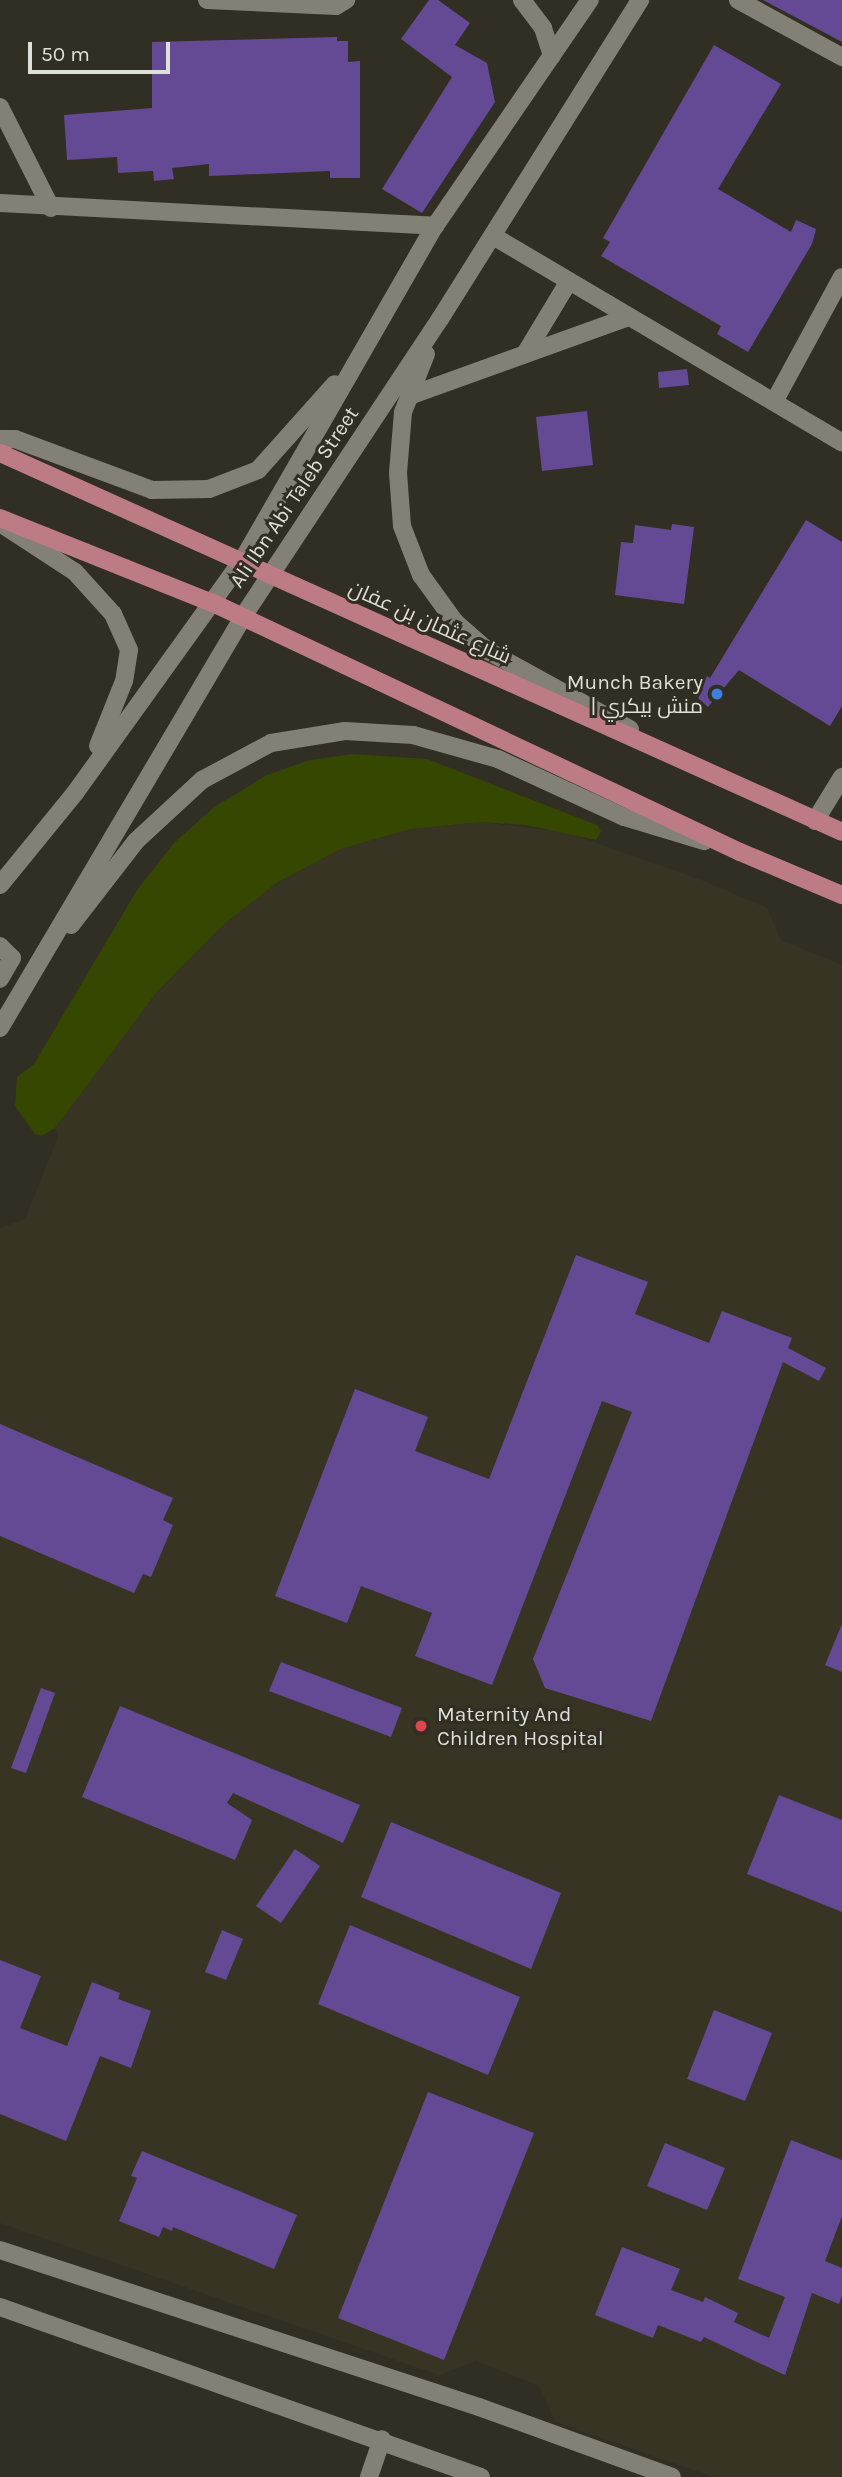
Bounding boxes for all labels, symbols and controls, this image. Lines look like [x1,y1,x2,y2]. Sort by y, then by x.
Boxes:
scale bar [32,28,173,72]
text: 50 m [41,42,90,66]
street label: Ali Ibn Abi Taleb Street [224,402,364,592]
street label: شارع عثمان بن عفان [345,575,515,669]
place label: Munch Bakery | منش بيكري [567,669,703,719]
marker: Munch Bakery | منش بيكري [709,686,725,702]
place label: Maternity And Children Hospital [437,1701,604,1751]
marker: Maternity And Children Hospital [411,1716,431,1736]

